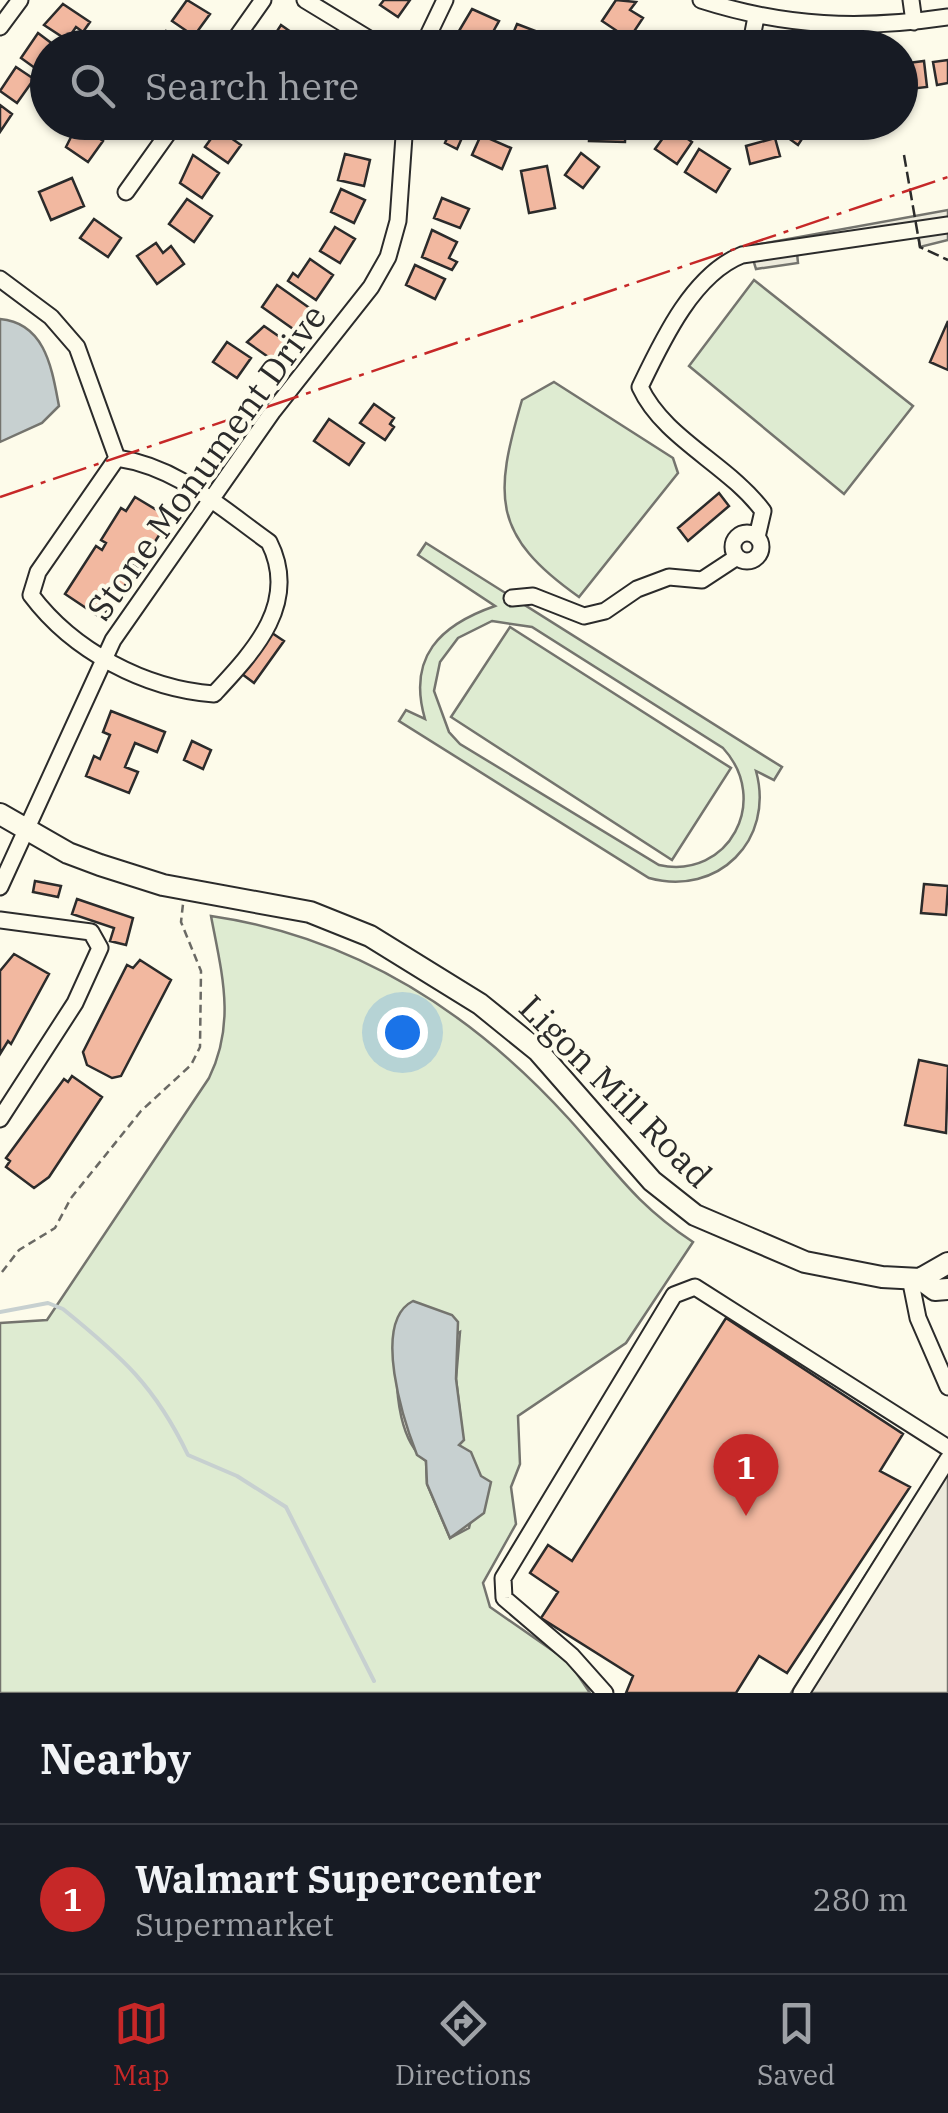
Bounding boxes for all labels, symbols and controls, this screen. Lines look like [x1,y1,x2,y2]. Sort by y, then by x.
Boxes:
search box [30,30,918,140]
icon: search [65,58,120,113]
text: Search here [145,61,359,110]
street label: Stone Monument Drive [76,295,336,629]
street label: Ligon Mill Road [510,985,722,1197]
your location [377,1007,428,1058]
pin: 1 [714,1434,778,1516]
text: Nearby [40,1731,191,1786]
text: Walmart Supercenter [135,1854,542,1903]
text: 1 [63,1878,82,1920]
text: 280 m [812,1878,908,1920]
text: Supermarket [135,1903,334,1945]
tab: Map [113,1996,170,2093]
tab: Directions [395,1996,532,2093]
tab: Saved [757,1996,835,2093]

